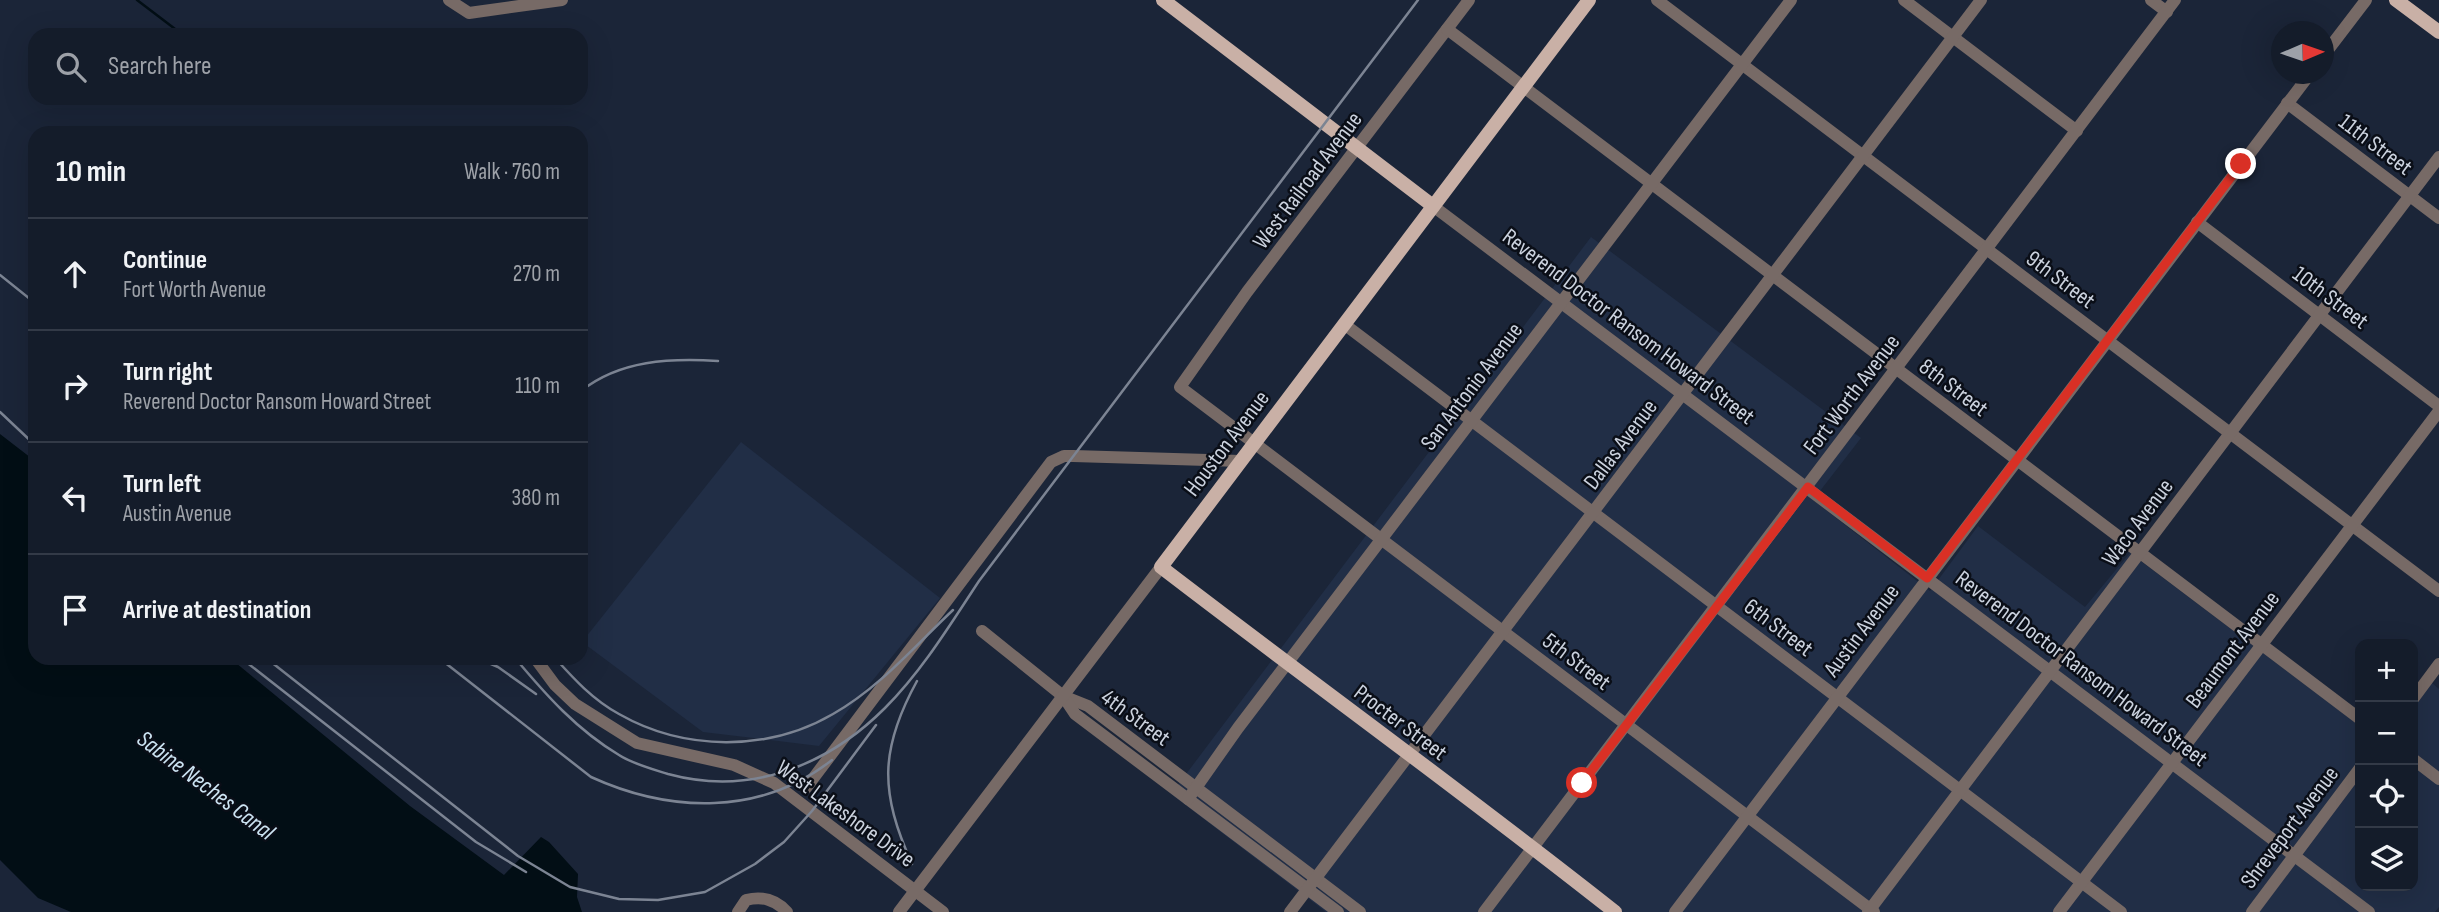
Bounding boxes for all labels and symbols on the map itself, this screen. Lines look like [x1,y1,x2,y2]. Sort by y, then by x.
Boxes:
north arrow [2271,21,2334,84]
street label: West Railroad Avenue [1247,106,1369,255]
street label: 11th Street [2333,108,2418,182]
route end [2225,148,2256,179]
street label: Reverend Doctor Ransom Howard Street [1497,223,1760,431]
street label: 9th Street [2020,245,2101,315]
street label: 10th Street [2287,260,2374,335]
street label: San Antonio Avenue [1415,317,1529,456]
street label: Fort Worth Avenue [1798,329,1906,460]
street label: 8th Street [1913,353,1993,423]
street label: Houston Avenue [1178,385,1276,502]
street label: Dallas Avenue [1578,394,1664,495]
street label: Waco Avenue [2096,474,2180,572]
street label: Reverend Doctor Ransom Howard Street [1950,565,2213,773]
street label: Austin Avenue [1817,579,1906,683]
street label: Beaumont Avenue [2180,586,2286,714]
street label: 6th Street [1738,593,1818,663]
street label: 5th Street [1537,627,1616,697]
street label: Procter Street [1348,679,1453,767]
street label: 4th Street [1095,683,1175,752]
water label: Sabine Neches Canal [131,724,281,847]
street label: West Lakeshore Drive [771,754,920,874]
street label: Shreveport Avenue [2235,761,2345,894]
route start [1566,767,1597,798]

